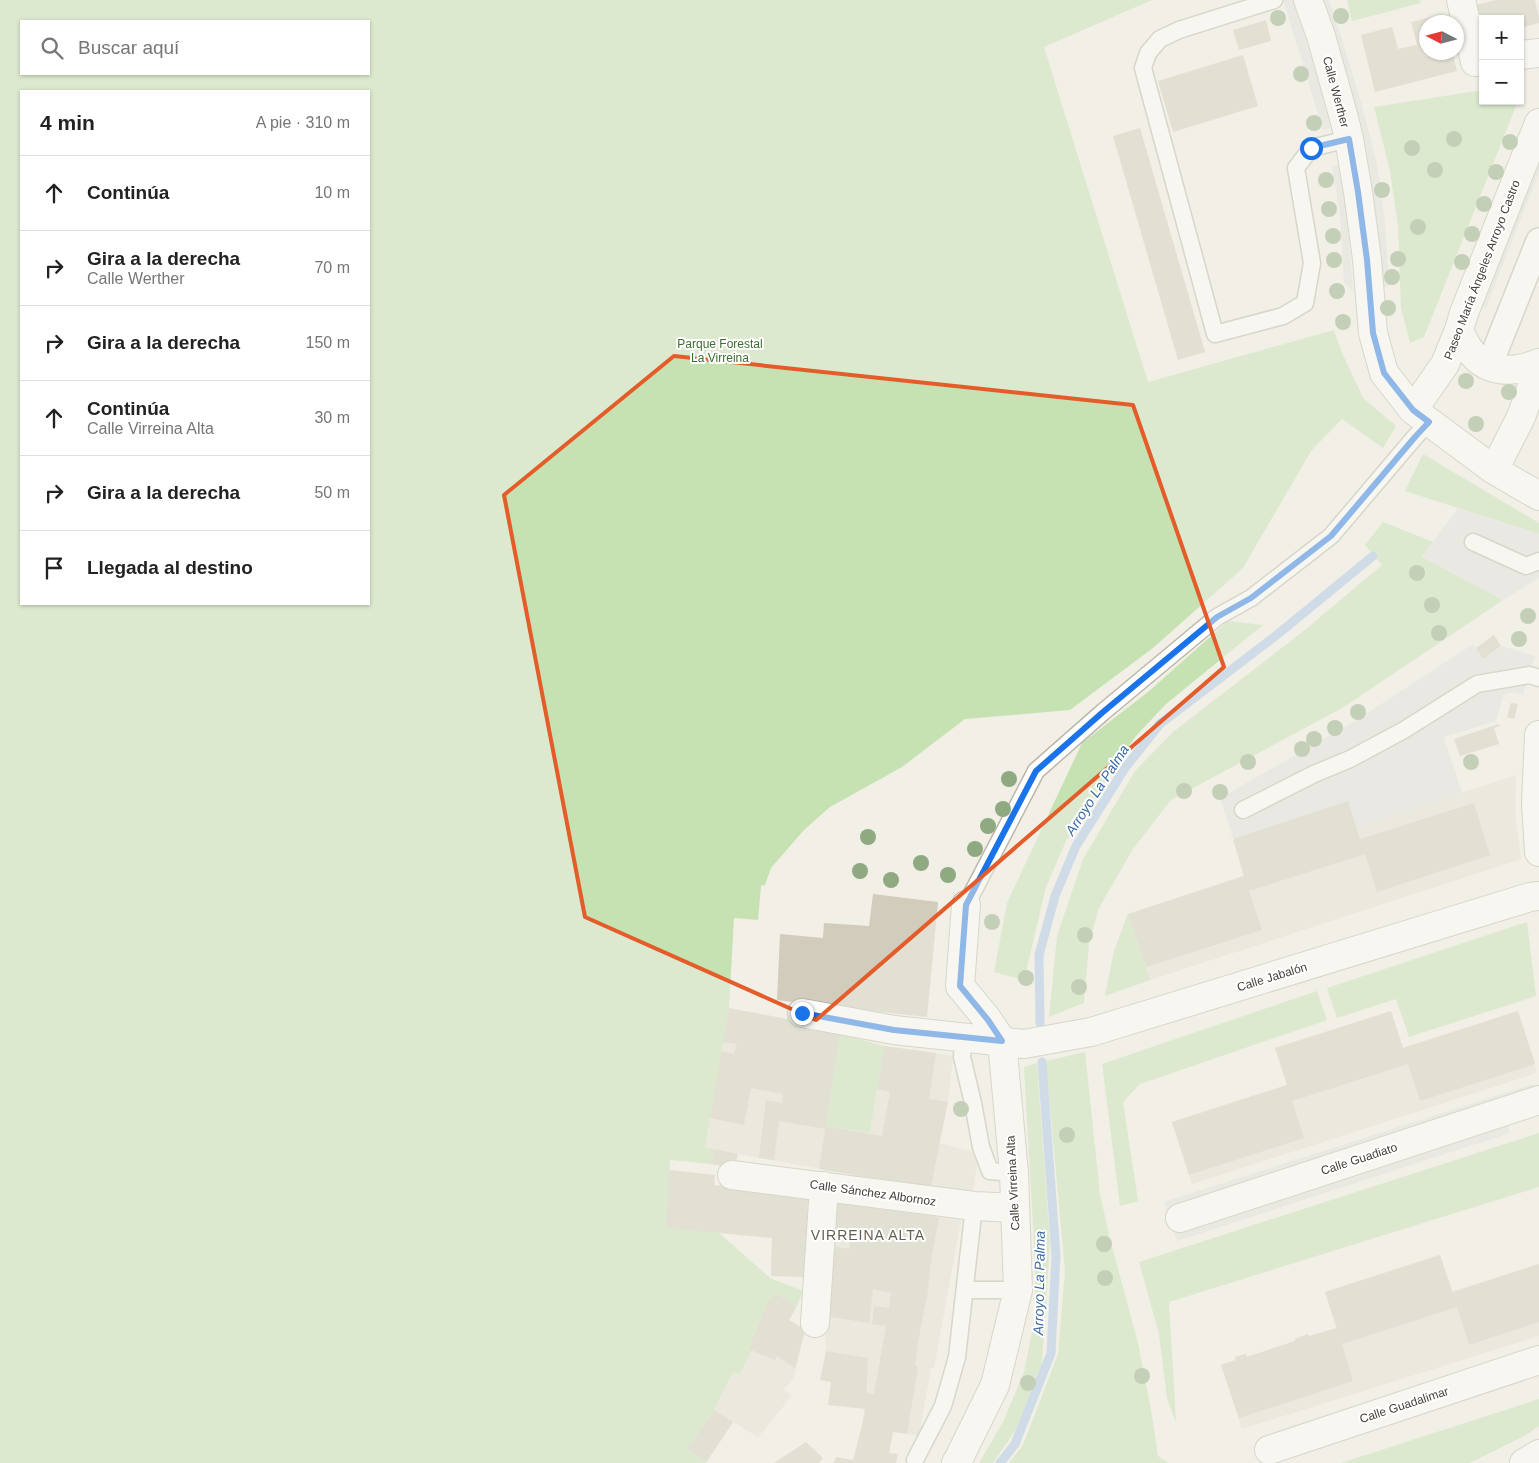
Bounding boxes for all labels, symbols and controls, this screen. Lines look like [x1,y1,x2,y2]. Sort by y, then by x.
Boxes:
north arrow [1419,15,1464,60]
map controls [1479,15,1524,105]
button: + [1479,15,1524,60]
search box [20,20,370,75]
icon: search [38,34,66,62]
text: Buscar aquí [78,37,179,58]
street label: Calle Werther [1320,55,1352,129]
button: − [1479,60,1524,105]
text: 4 min [40,111,95,134]
text: A pie · 310 m [256,114,350,131]
route start [1300,137,1323,160]
street label: Paseo María Ángeles Arroyo Castro [1440,177,1523,362]
icon: ahead [40,179,68,207]
text: Continúa [87,182,169,203]
text: 10 m [314,184,350,201]
text: Gira a la derecha [87,248,240,269]
icon: right [40,254,68,282]
text: 70 m [314,259,350,276]
text: Calle Werther [87,270,185,287]
icon: right [40,329,68,357]
text: Gira a la derecha [87,332,240,353]
text: 150 m [306,334,350,351]
park label: Parque Forestal La Virreina [677,337,763,365]
text: Continúa [87,398,169,419]
icon: ahead [40,404,68,432]
text: 30 m [314,409,350,426]
text: Calle Virreina Alta [87,420,214,437]
icon: right [40,479,68,507]
text: Gira a la derecha [87,482,240,503]
text: 50 m [314,484,350,501]
icon: arrive [40,554,68,582]
text: Llegada al destino [87,557,253,578]
water label: Arroyo La Palma [1061,742,1132,839]
street label: Calle Jabalón [1235,960,1309,994]
route end [791,1002,814,1025]
street label: Calle Virreina Alta [1004,1135,1022,1231]
street label: Calle Guadiato [1319,1140,1399,1178]
street label: Calle Sánchez Albornoz [809,1177,937,1209]
district label: VIRREINA ALTA [811,1227,925,1243]
water label: Arroyo La Palma [1030,1231,1048,1336]
street label: Calle Guadalimar [1358,1384,1450,1426]

